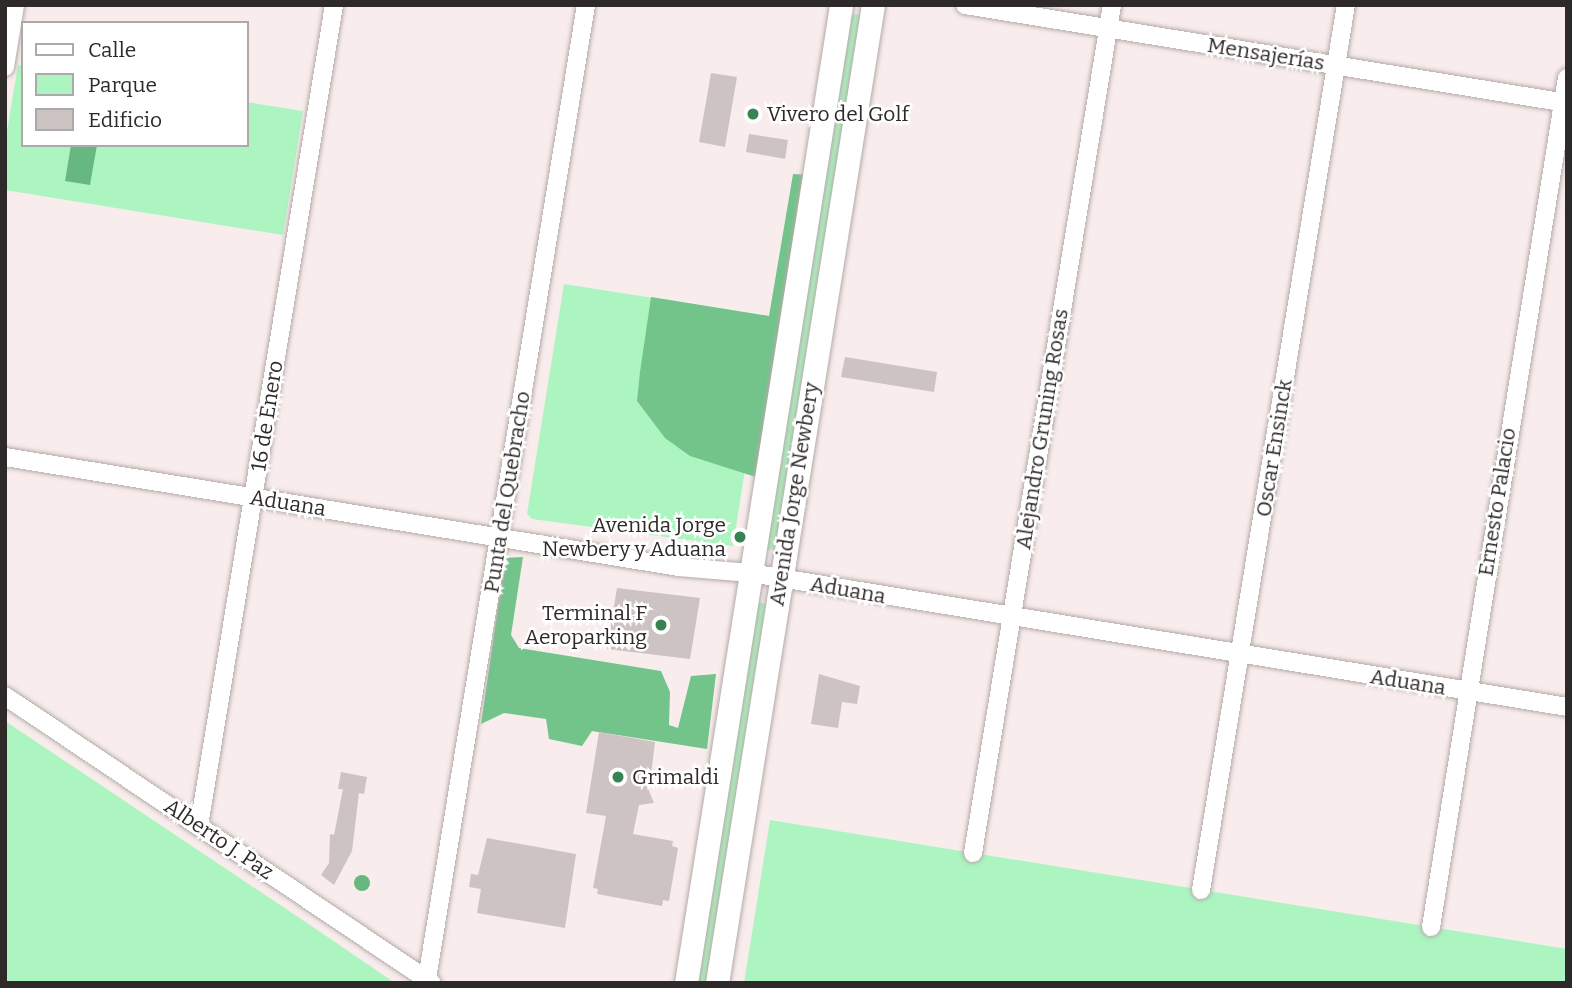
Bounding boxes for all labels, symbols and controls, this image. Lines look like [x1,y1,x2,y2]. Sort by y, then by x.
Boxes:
legend [21,21,248,147]
street label: Mensajerías [1206,32,1326,76]
text: Calle [88,37,136,63]
text: Parque [88,72,157,98]
place label: Vivero del Golf [767,101,909,127]
marker: Vivero del Golf [745,106,761,122]
text: Edificio [88,107,162,133]
street label: Alejandro Gruning Rosas [1011,307,1073,551]
street label: 16 de Enero [246,359,288,473]
street label: Oscar Ensinck [1251,377,1297,519]
street label: Avenida Jorge Newbery [764,380,824,608]
street label: Punta del Quebracho [479,389,535,595]
street label: Ernesto Palacio [1473,426,1521,578]
street label: Aduana [248,485,328,521]
place label: Avenida Jorge Newbery y Aduana [542,512,726,562]
marker: Avenida Jorge Newbery y Aduana [732,529,748,545]
street label: Aduana [808,571,888,609]
place label: Terminal F Aeroparking [524,600,647,650]
marker: Terminal F Aeroparking [653,617,669,633]
street label: Aduana [1368,664,1448,700]
place label: Grimaldi [632,764,719,790]
marker: Grimaldi [610,769,626,785]
street label: Alberto J. Paz [160,793,278,885]

